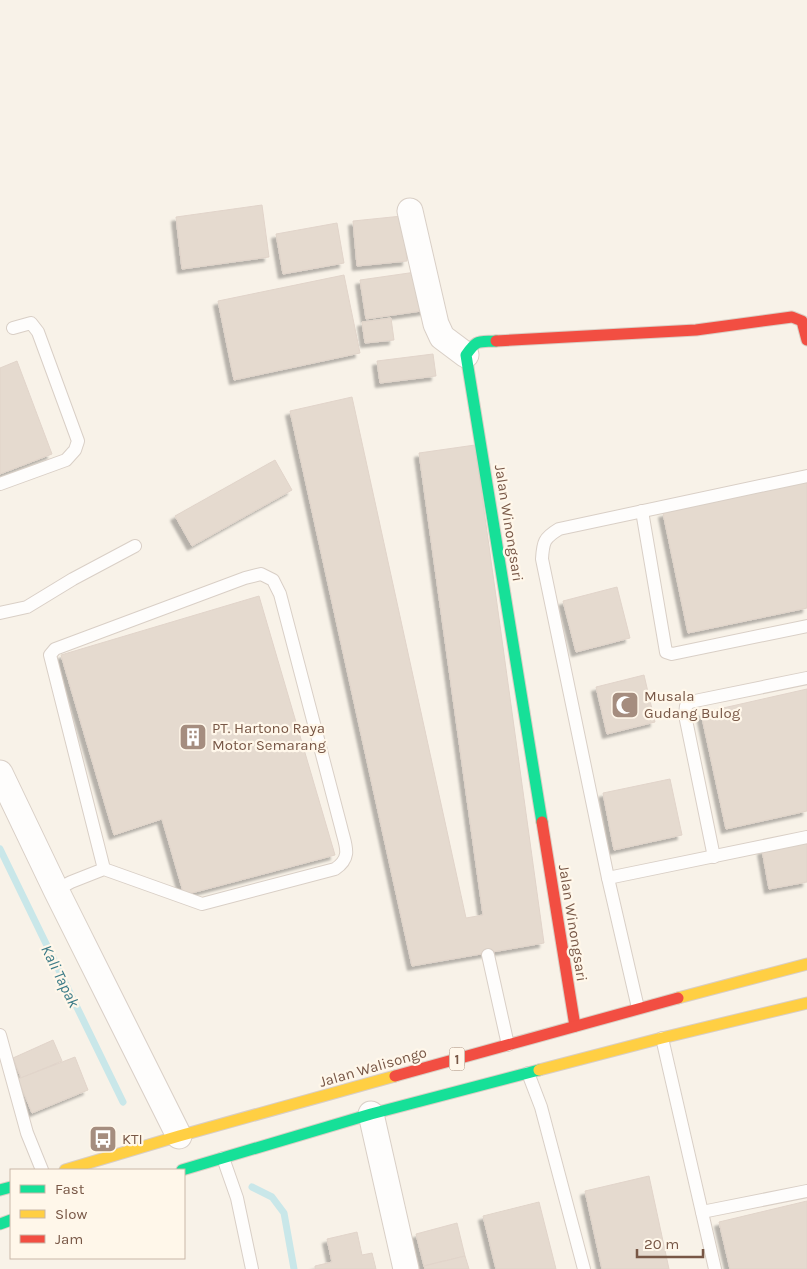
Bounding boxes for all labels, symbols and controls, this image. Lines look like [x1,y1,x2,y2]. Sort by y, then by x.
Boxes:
street label: Jalan Winongsari [491,463,527,583]
place label: Musala Gudang Bulog [644,687,741,722]
mosque icon: Musala Gudang Bulog [610,690,640,720]
place label: PT. Hartono Raya Motor Semarang [212,719,327,754]
building icon: PT. Hartono Raya Motor Semarang [178,722,208,752]
street label: Jalan Winongsari [555,863,591,983]
water label: Kali Tapak [37,942,84,1011]
street label: Jalan Walisongo [317,1043,429,1091]
road number: 1 [450,1048,464,1070]
bus stop icon: KTI [88,1124,118,1154]
place label: KTI [122,1130,143,1148]
legend [10,1169,185,1259]
text: Fast [55,1180,85,1198]
text: Slow [55,1205,87,1223]
scale bar [637,1226,703,1258]
text: Jam [55,1230,83,1248]
text: 20 m [644,1235,679,1253]

